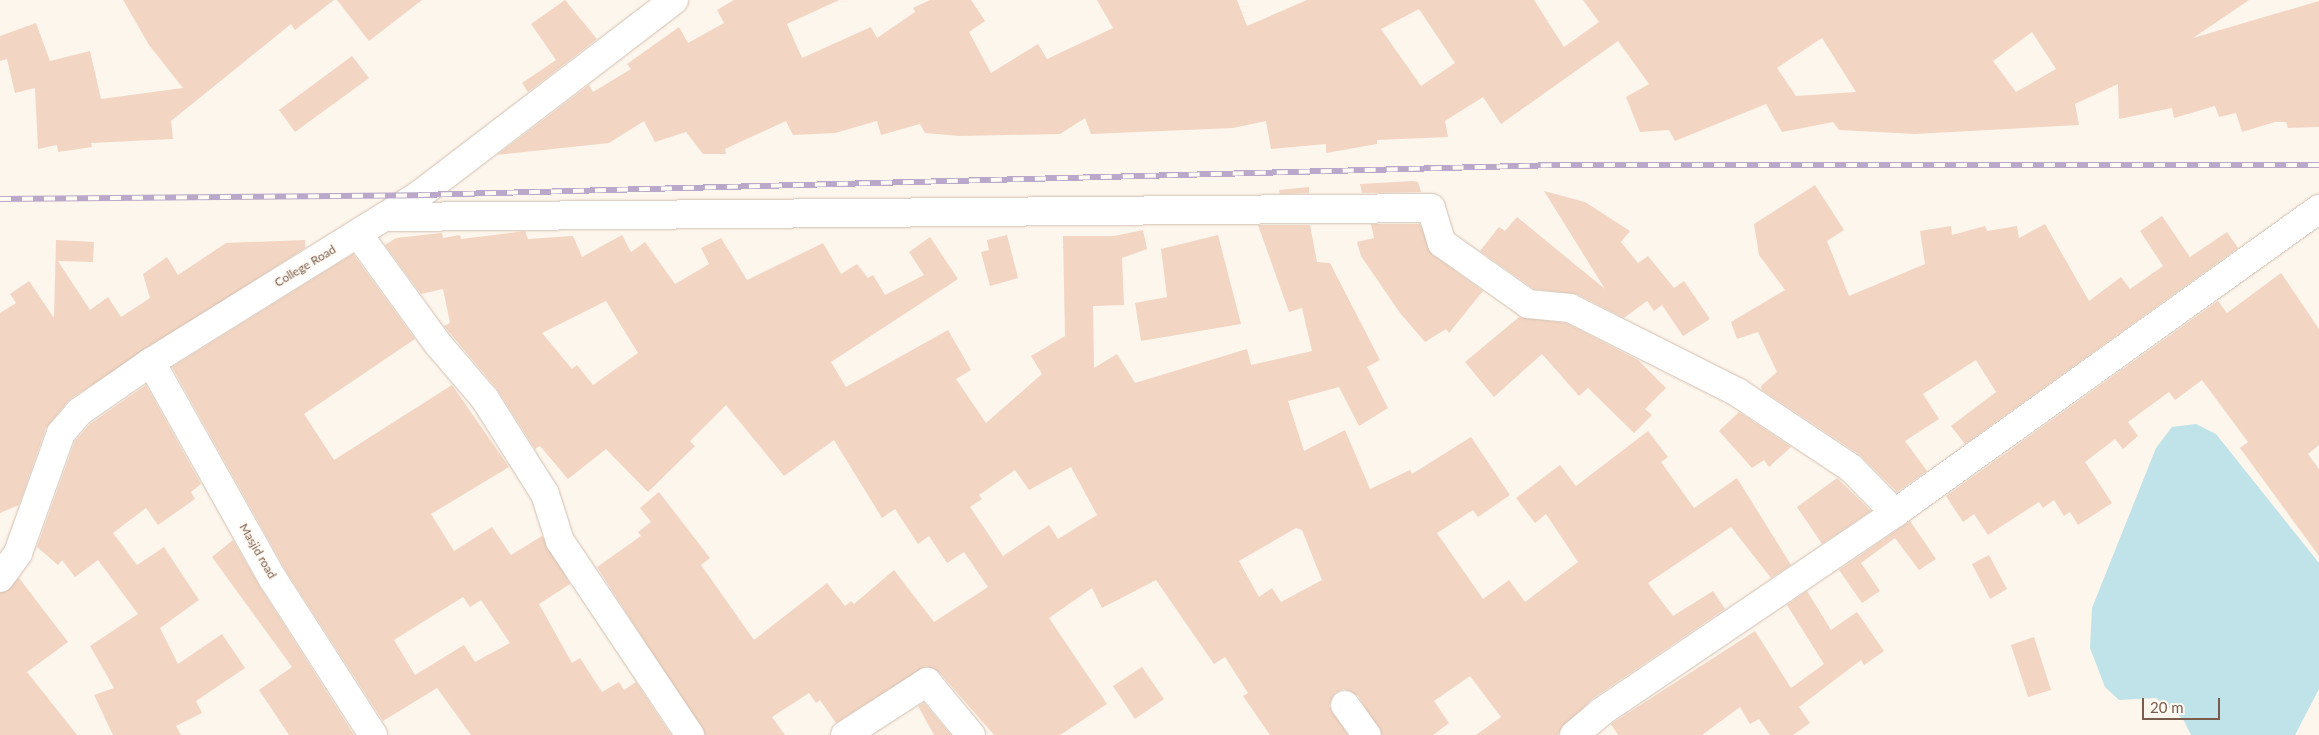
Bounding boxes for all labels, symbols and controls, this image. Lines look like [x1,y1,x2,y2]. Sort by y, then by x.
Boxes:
street label: College Road [272,242,338,290]
street label: Masjid road [236,521,280,581]
scale bar [2144,688,2222,720]
text: 20 m [2150,698,2184,716]

